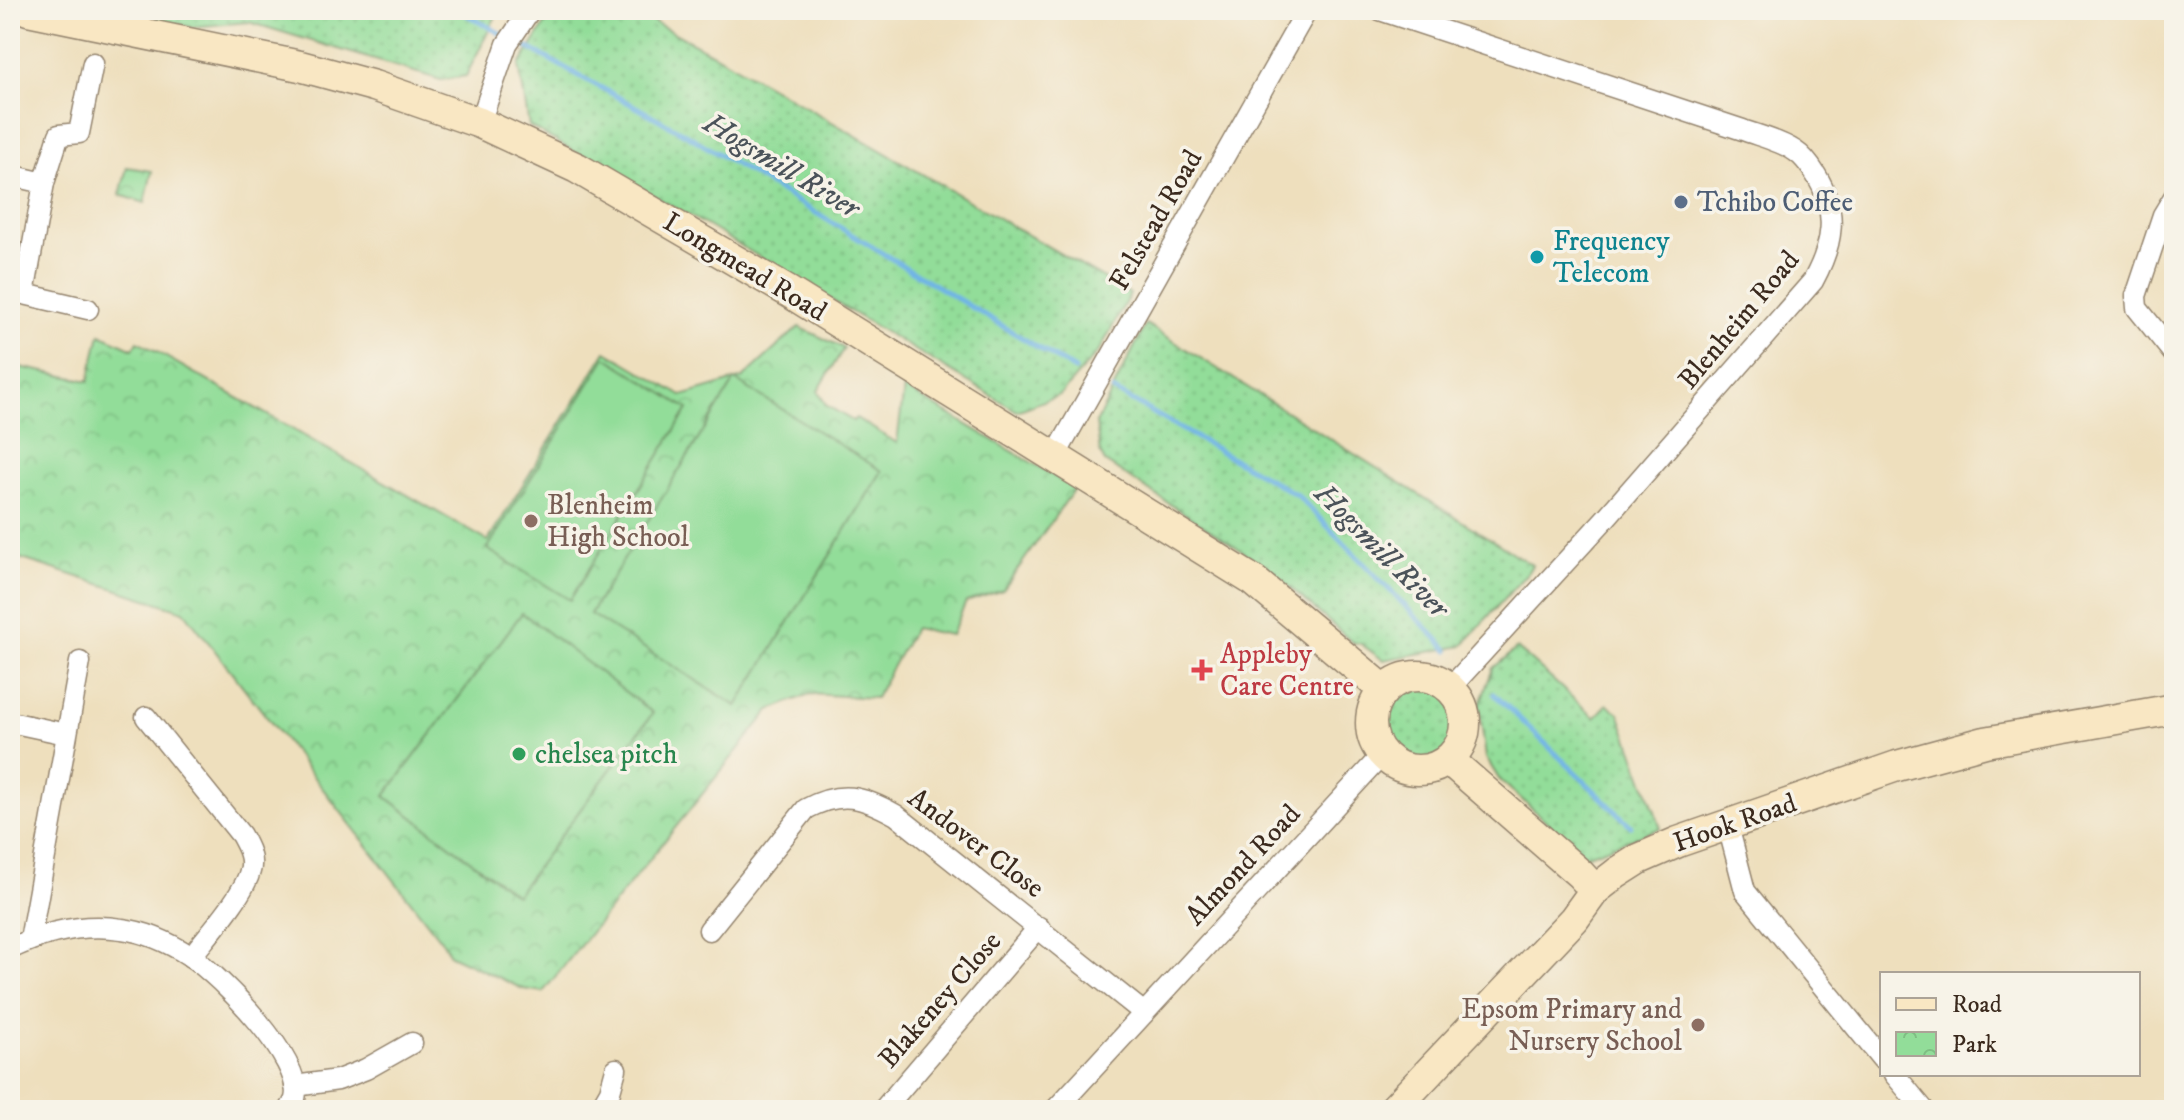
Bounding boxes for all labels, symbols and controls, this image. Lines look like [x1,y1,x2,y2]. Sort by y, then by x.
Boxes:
water label: Hogsmill River [695,104,868,228]
street label: Felstead Road [1102,144,1210,296]
place label: Tchibo Coffee [1697,185,1853,220]
marker: Tchibo Coffee [1672,193,1690,211]
street label: Longmead Road [657,204,833,330]
place label: Frequency Telecom [1553,224,1670,291]
street label: Blenheim Road [1671,243,1807,397]
marker: Frequency Telecom [1528,248,1546,266]
water label: Hogsmill River [1305,475,1458,628]
place label: Blenheim High School [547,488,690,555]
marker: Blenheim High School [522,512,540,530]
place label: Appleby Care Centre [1220,637,1354,704]
marker: Appleby Care Centre [1191,659,1213,681]
place label: chelsea pitch [535,737,678,772]
marker: chelsea pitch [510,745,528,763]
street label: Andover Close [901,780,1051,906]
street label: Hook Road [1669,786,1801,860]
street label: Almond Road [1178,797,1308,933]
street label: Blakeney Close [871,924,1009,1076]
legend [1880,972,2140,1076]
text: Road [1952,990,2002,1020]
place label: Epsom Primary and Nursery School [1461,992,1683,1059]
marker: Epsom Primary and Nursery School [1689,1016,1707,1034]
text: Park [1952,1030,1997,1060]

